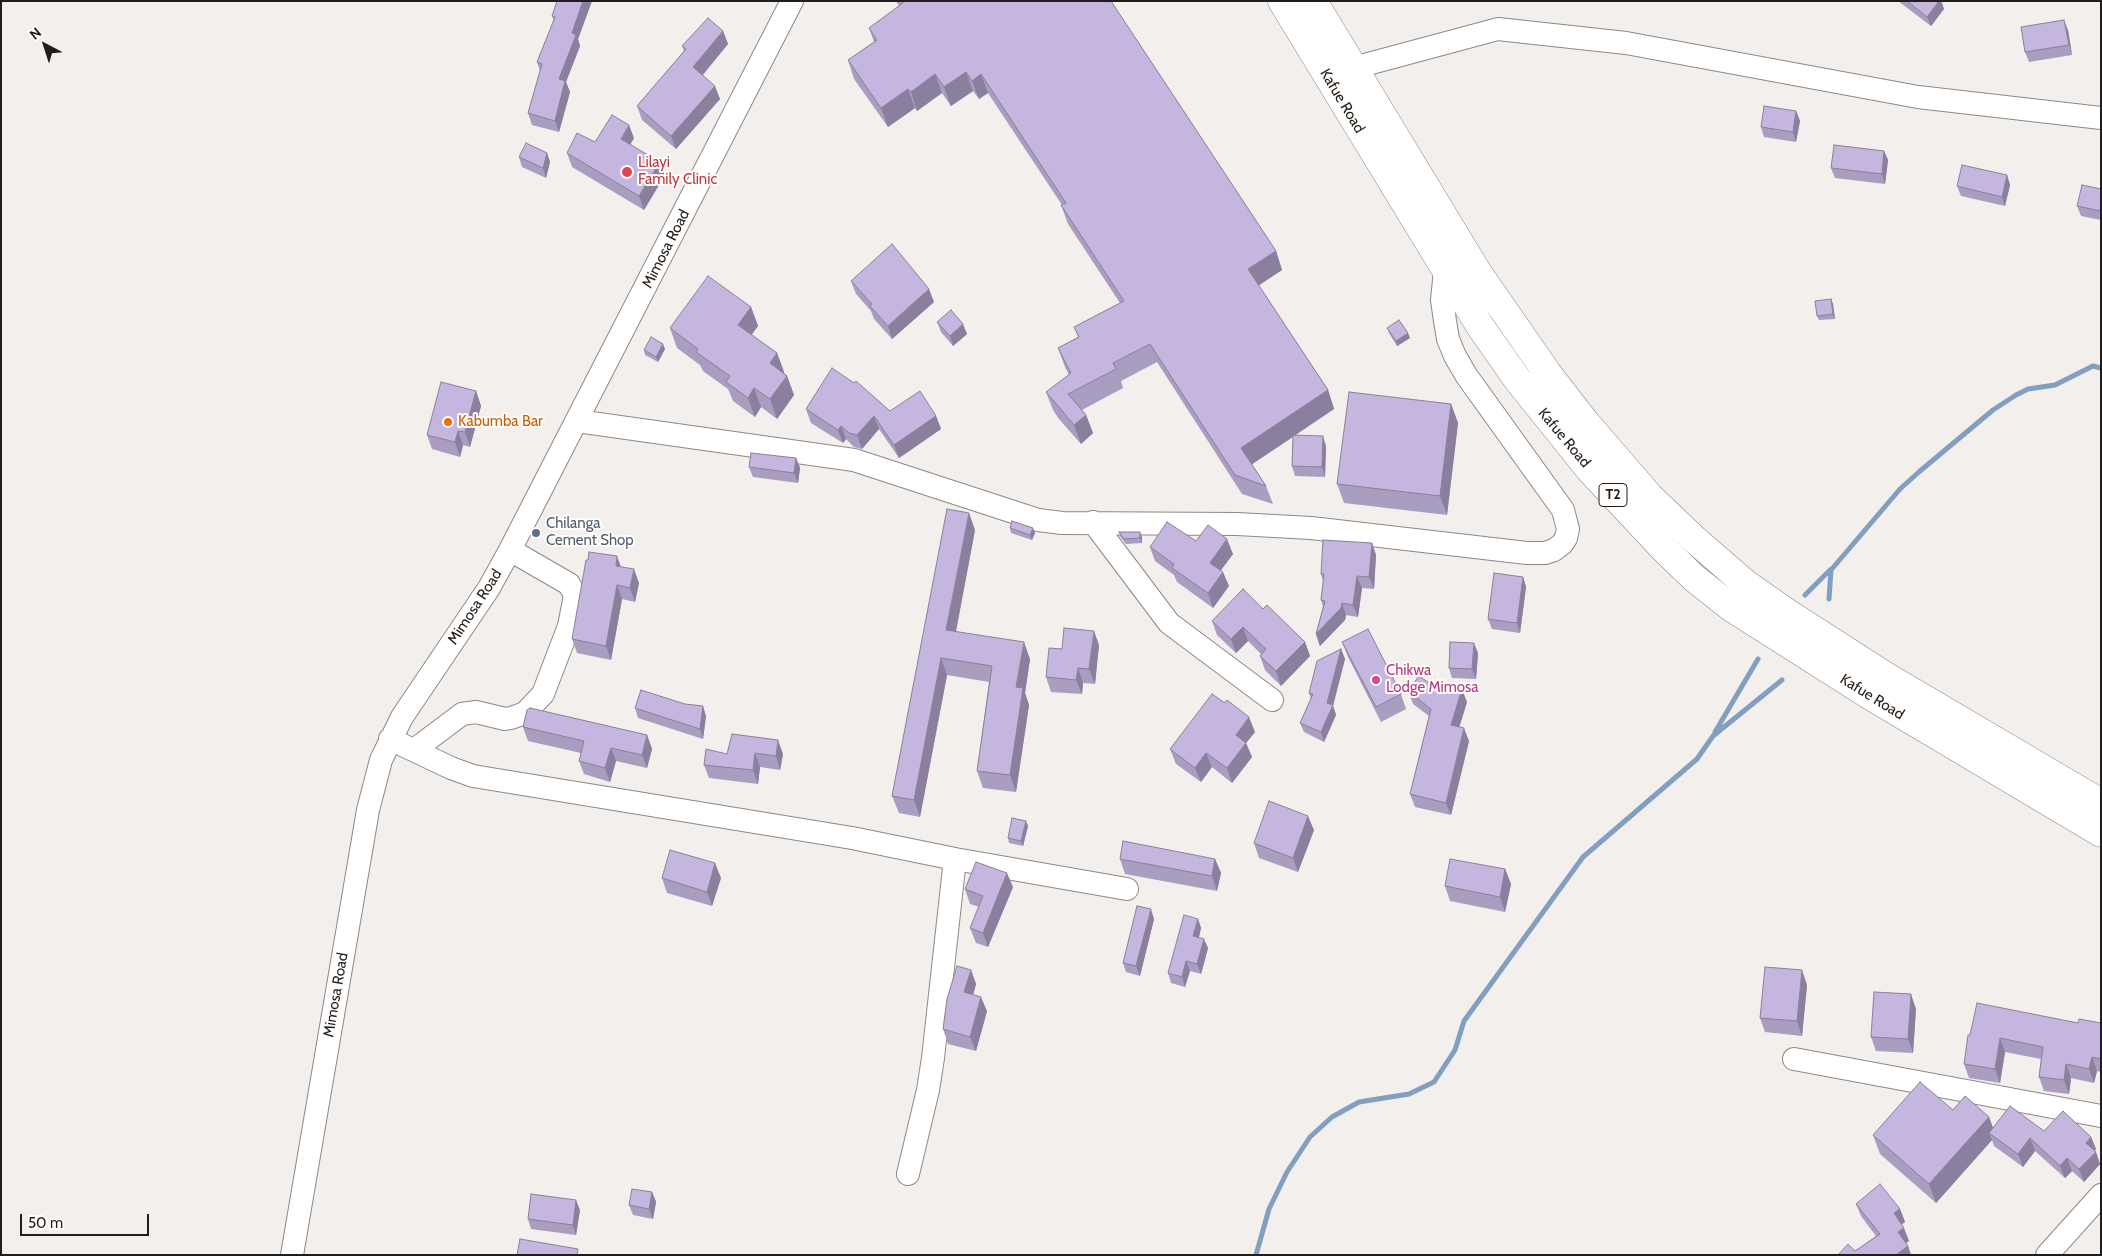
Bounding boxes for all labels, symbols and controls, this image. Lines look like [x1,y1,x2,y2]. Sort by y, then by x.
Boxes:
north arrow [20,20,70,70]
text: N [26,23,45,44]
street label: Kafue Road [1316,65,1368,137]
place label: Lilayi Family Clinic [638,154,717,189]
marker: Lilayi Family Clinic [620,165,634,179]
street label: Mimosa Road [638,207,694,291]
street label: Kafue Road [1534,405,1594,471]
place label: Kabumba Bar [458,413,543,431]
marker: Kabumba Bar [442,416,454,428]
road number: T2 [1599,484,1627,506]
place label: Chilanga Cement Shop [546,515,634,550]
marker: Chilanga Cement Shop [530,527,542,539]
street label: Mimosa Road [444,566,506,648]
place label: Chikwa Lodge Mimosa [1386,662,1478,697]
street label: Kafue Road [1837,670,1907,724]
marker: Chikwa Lodge Mimosa [1370,674,1382,686]
street label: Mimosa Road [320,951,352,1039]
scale bar [22,1204,151,1236]
text: 50 m [28,1214,63,1232]

